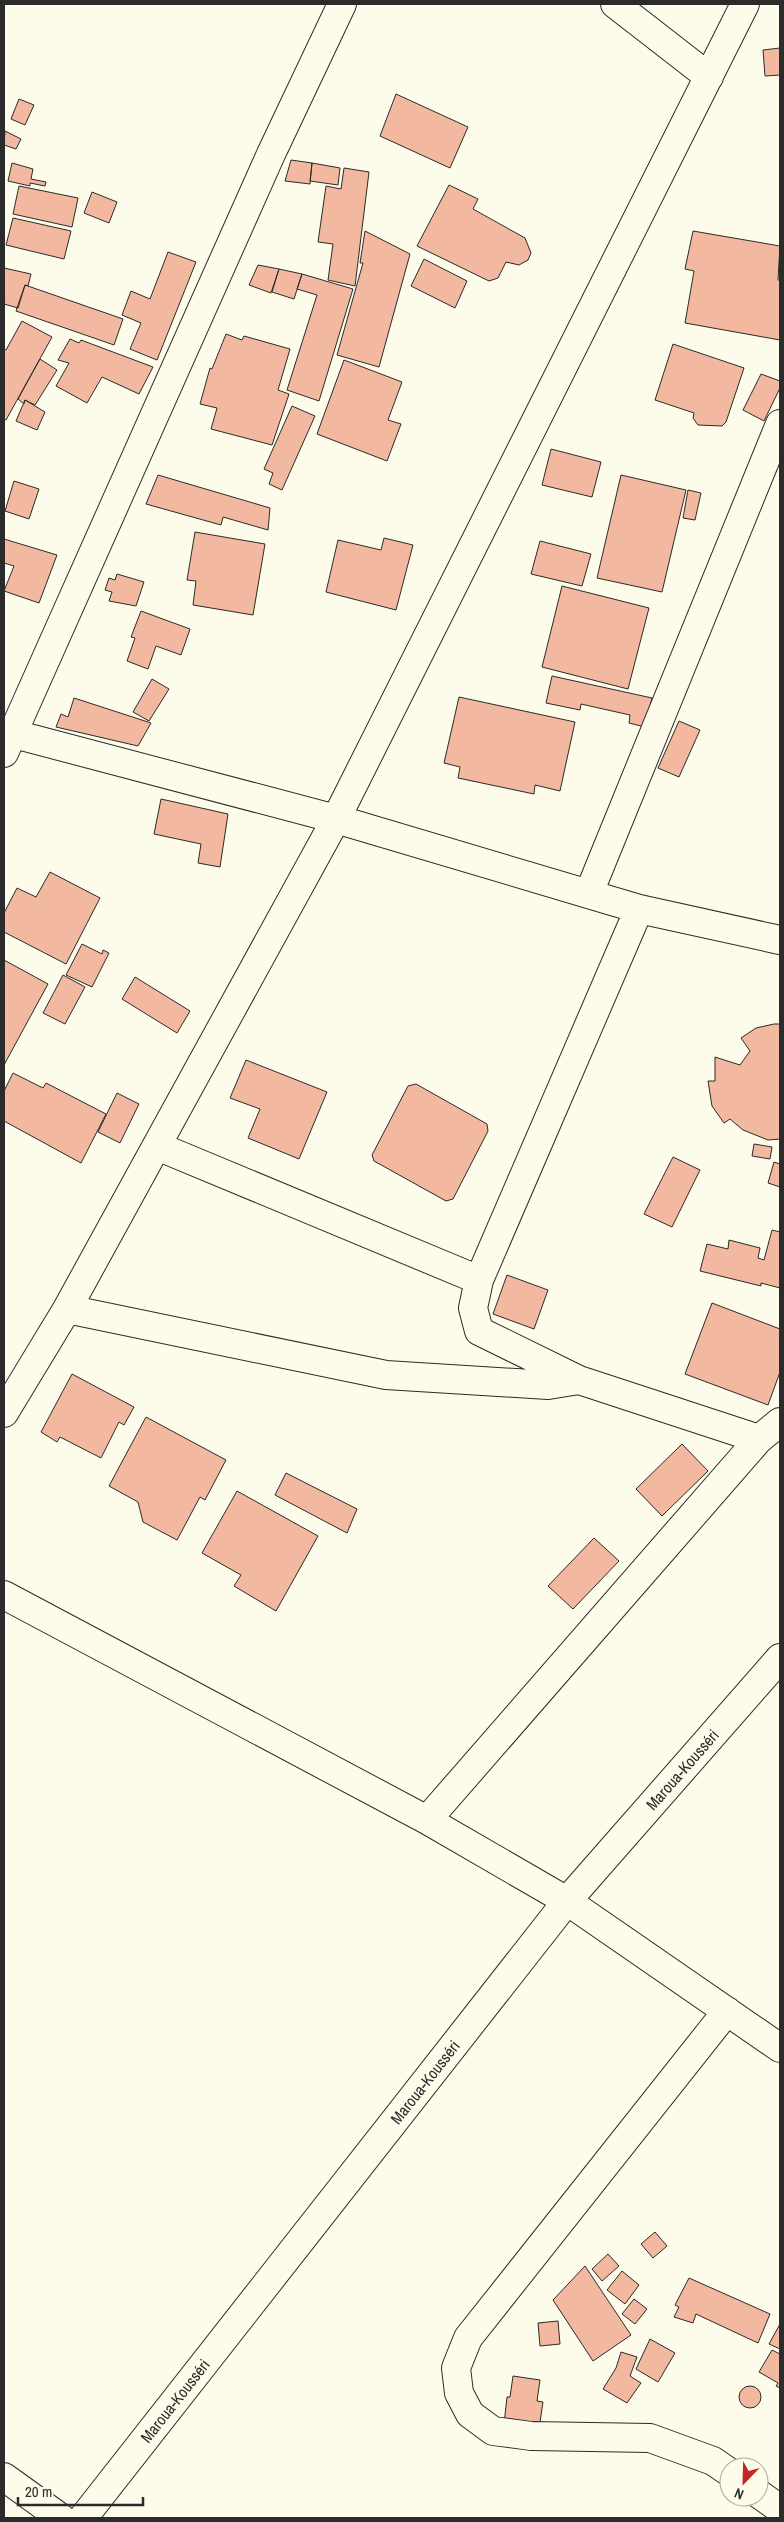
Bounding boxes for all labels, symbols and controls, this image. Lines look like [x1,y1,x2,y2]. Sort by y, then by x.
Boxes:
street label: Maroua-Kousséri [641,1724,724,1815]
street label: Maroua-Kousséri [385,2036,465,2129]
street label: Maroua-Kousséri [135,2354,215,2447]
north arrow [719,2457,769,2507]
scale bar [18,2474,142,2506]
text: 20 m [25,2481,52,2502]
text: N [732,2484,746,2504]

